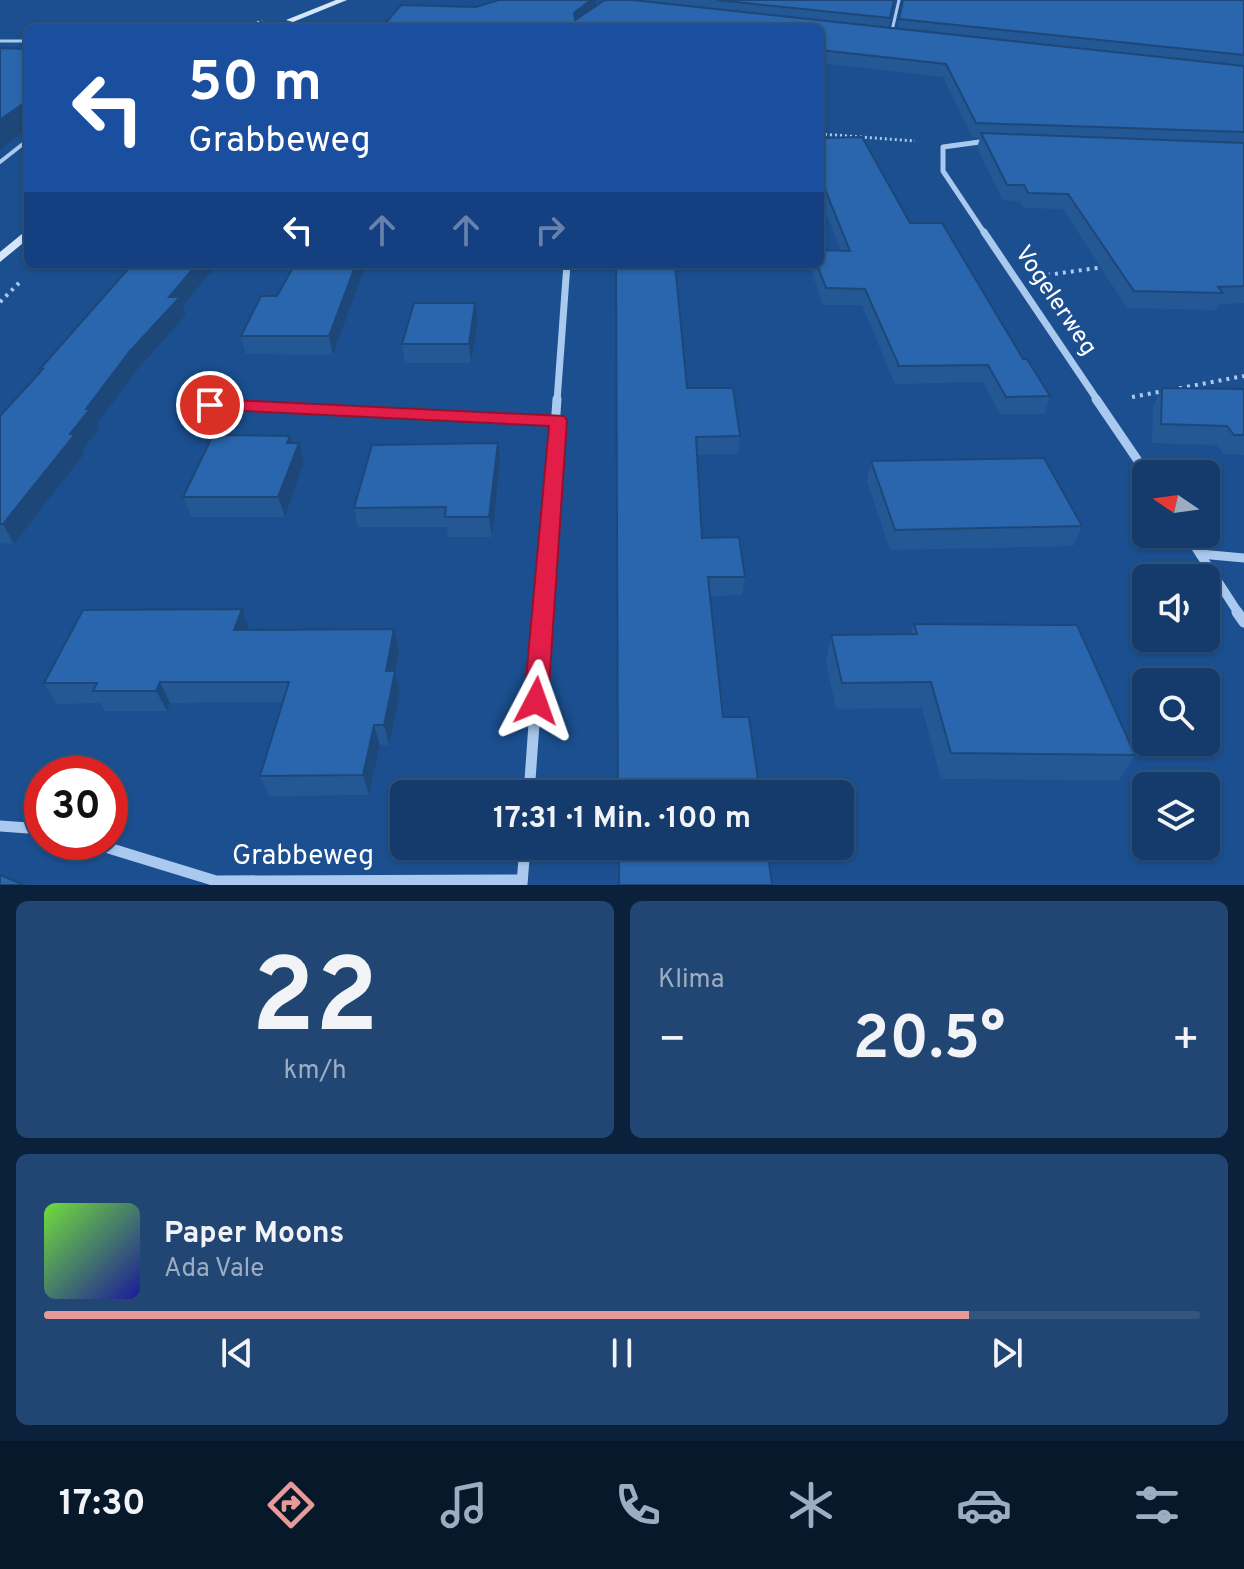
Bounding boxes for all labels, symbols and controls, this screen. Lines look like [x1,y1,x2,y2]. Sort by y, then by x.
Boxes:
text: 50 m [188,50,322,120]
icon: left [56,56,160,160]
text: Grabbeweg [188,119,371,165]
icon: left [276,208,320,252]
icon: ahead [360,208,404,252]
icon: ahead [444,208,488,252]
icon: right [528,208,572,252]
street label: Vogelerweg [1007,240,1103,362]
pin [176,371,244,439]
icon: arrive [188,383,232,427]
north arrow [1132,460,1220,548]
map controls [1132,460,1220,860]
button: sound [1132,564,1220,652]
position arrow [494,659,578,743]
button: search [1132,668,1220,756]
speed limit sign: 30 [24,756,128,860]
button: layers [1132,772,1220,860]
text: 17:31 · 1 Min. · 100 m [493,801,751,838]
street label: Grabbeweg [232,839,374,875]
text: 22 [251,937,379,1069]
text: Klima [658,964,724,997]
text: 20.5° [853,1004,1005,1080]
text: − [658,1014,686,1070]
text: + [1172,1014,1200,1070]
text: km/h [283,1055,347,1088]
text: Paper Moons [164,1216,344,1253]
text: Ada Vale [164,1253,264,1286]
icon: previous [215,1331,259,1375]
icon: pause [600,1331,644,1375]
icon: next [985,1331,1029,1375]
icon: directions [263,1477,319,1533]
icon: music [436,1477,492,1533]
icon: phone [610,1477,666,1533]
icon: climate [783,1477,839,1533]
icon: car [956,1477,1012,1533]
icon: filters [1129,1477,1185,1533]
text: 17:30 [59,1482,146,1528]

